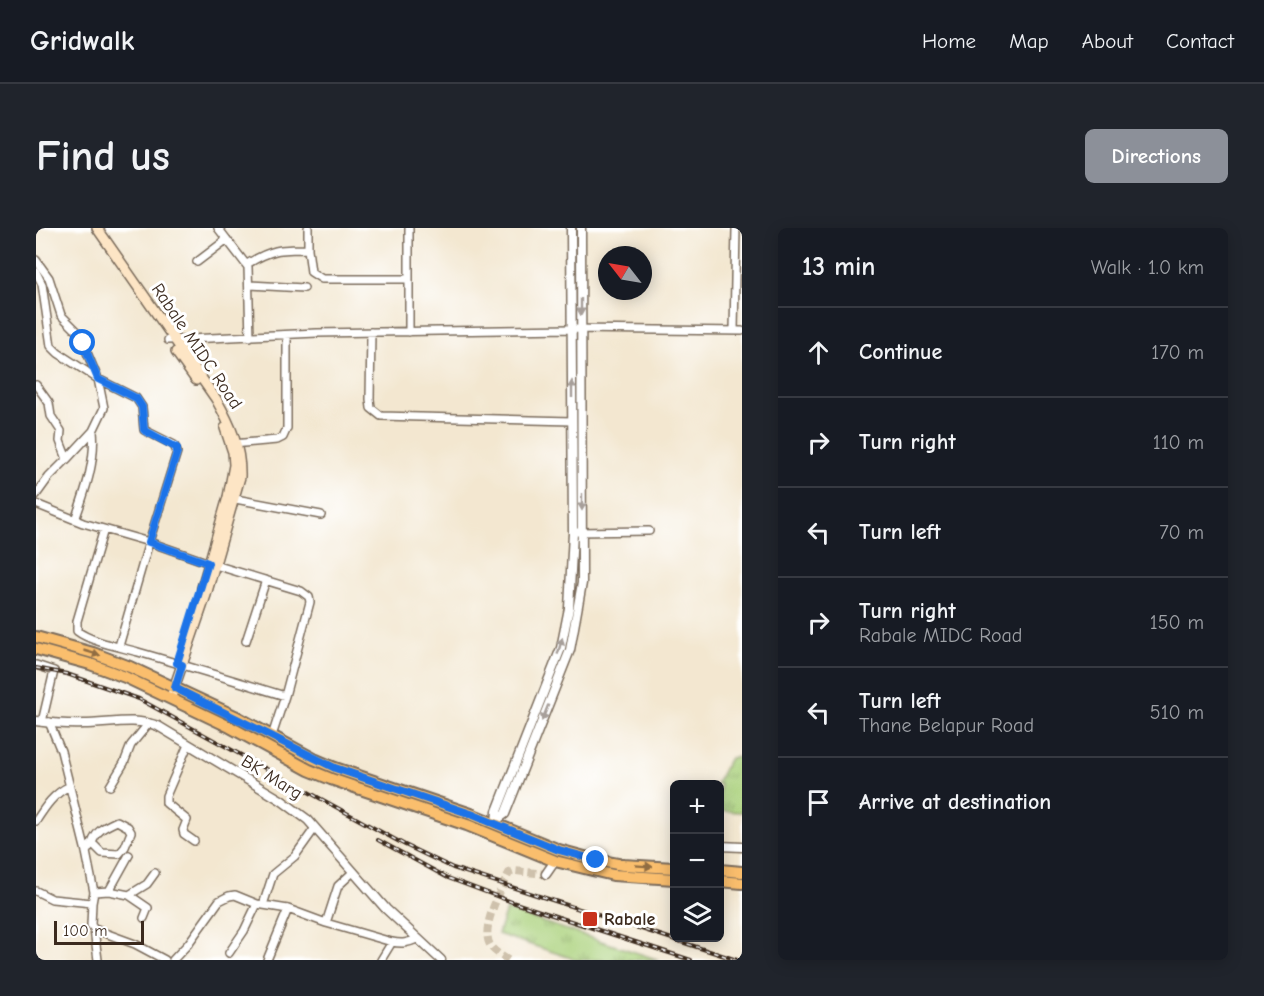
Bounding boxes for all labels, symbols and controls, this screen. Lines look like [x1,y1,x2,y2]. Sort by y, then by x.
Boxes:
text: Gridwalk [30,25,134,57]
text: Home [922,29,976,53]
text: Map [1009,29,1049,53]
text: About [1082,29,1133,53]
text: Contact [1166,29,1234,53]
button: Directions [1085,129,1228,183]
text: Find us [36,132,170,181]
north arrow [598,246,652,300]
text: 13 min [802,252,875,282]
text: Walk · 1.0 km [1091,256,1204,279]
street label: Rabale MIDC Road [147,279,246,413]
one-way arrow [576,298,586,317]
route start [69,329,95,355]
icon: ahead [802,336,835,369]
text: Continue [859,339,942,365]
text: 170 m [1151,341,1204,364]
one-way arrow [567,380,577,399]
icon: right [802,426,835,459]
text: Turn right [859,429,956,455]
text: 110 m [1153,431,1204,454]
one-way arrow [577,493,587,512]
icon: left [802,516,835,549]
text: Turn left [859,519,941,545]
text: 70 m [1159,521,1204,544]
text: Turn right [859,598,956,624]
icon: right [802,606,835,639]
text: 150 m [1150,611,1204,634]
text: Rabale MIDC Road [859,624,1022,647]
one-way arrow [556,637,566,655]
one-way arrow [83,649,101,658]
text: Turn left [859,688,941,714]
icon: left [802,696,835,729]
text: 510 m [1150,701,1204,724]
one-way arrow [540,704,549,722]
text: Thane Belapur Road [859,714,1034,737]
street label: BK Marg [237,751,306,804]
map controls [670,780,724,942]
button: + [670,780,724,834]
icon: arrive [802,786,835,819]
text: Arrive at destination [859,789,1051,815]
button: − [670,834,724,888]
route end [582,846,608,872]
one-way arrow [634,862,653,871]
button: layers [670,888,724,942]
place label: Rabale [604,909,655,930]
marker: Rabale [581,910,599,928]
scale bar [54,918,144,946]
text: 100 m [63,922,107,940]

